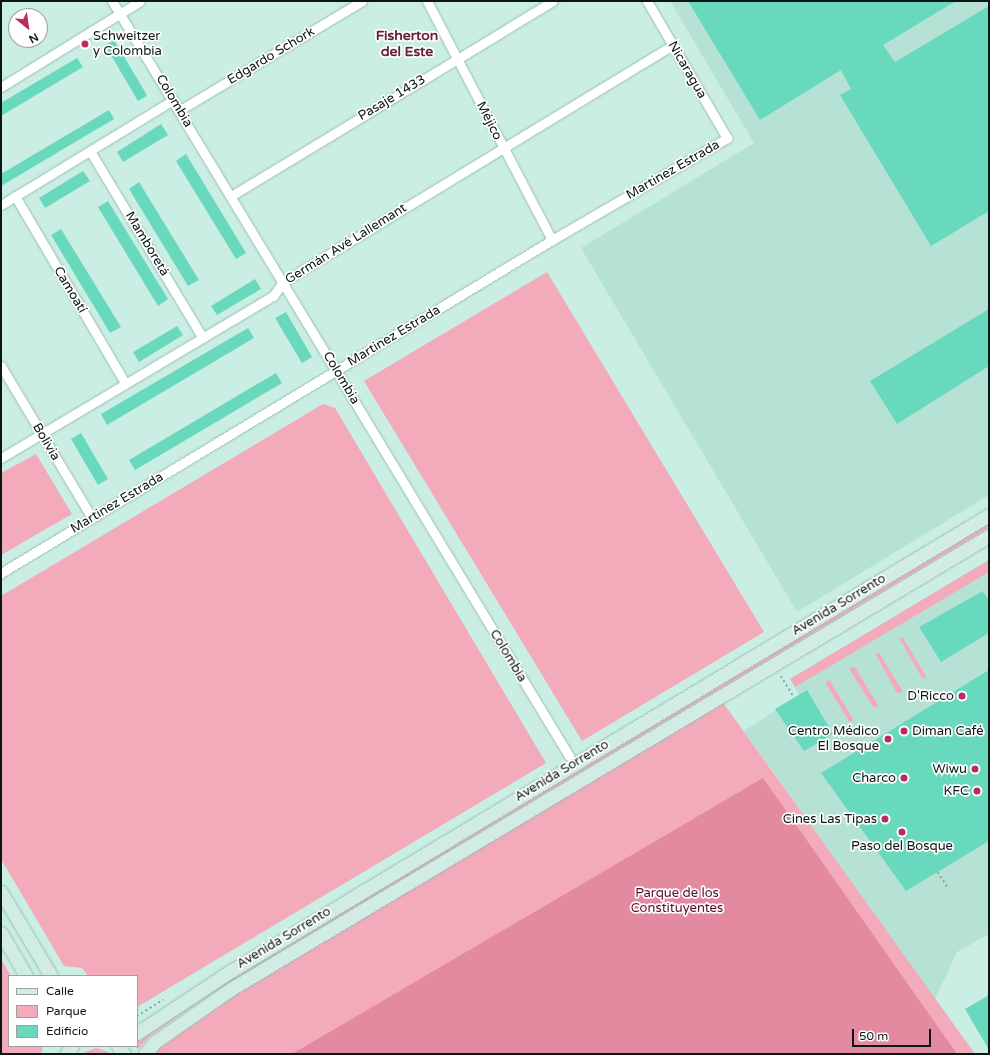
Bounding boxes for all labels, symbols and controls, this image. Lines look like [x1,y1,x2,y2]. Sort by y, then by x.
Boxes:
north arrow [8,8,48,48]
street label: Edgardo Schork [225,24,317,88]
district label: Fisherton del Este [376,28,438,60]
place label: Schweitzer y Colombia [93,29,162,60]
text: N [27,30,41,46]
marker: Schweitzer y Colombia [80,39,90,49]
street label: Nicaragua [664,39,710,101]
street label: Colombia [152,72,196,130]
street label: Pasaje 1433 [355,72,429,124]
street label: Méjico [473,99,505,143]
street label: Martinez Estrada [623,137,723,203]
street label: Germán Avé Lallemant [282,200,410,288]
street label: Mamboretá [122,209,172,279]
street label: Camoatí [50,264,90,316]
street label: Martinez Estrada [345,302,443,370]
street label: Colombia [319,349,363,407]
street label: Bolivia [29,421,63,463]
street label: Martinez Estrada [68,469,166,537]
street label: Avenida Sorrento [789,571,889,639]
street label: Colombia [486,627,530,685]
place label: D'Ricco [907,688,954,704]
marker: D'Ricco [957,691,967,701]
place label: Diman Café [912,723,984,739]
place label: Centro Médico El Bosque [788,724,879,755]
marker: Diman Café [899,726,909,736]
marker: Centro Médico El Bosque [882,733,894,745]
street label: Avenida Sorrento [512,737,612,805]
place label: Wiwu [933,761,967,777]
marker: Wiwu [970,764,980,774]
place label: Charco [852,770,896,786]
marker: Charco [899,773,909,783]
place label: KFC [944,783,969,799]
marker: KFC [972,786,982,796]
place label: Cines Las Tipas [783,811,877,827]
marker: Cines Las Tipas [880,814,890,824]
marker: Paso del Bosque [897,827,907,837]
place label: Paso del Bosque [851,838,953,854]
park label: Parque de los Constituyentes [631,886,723,917]
street label: Avenida Sorrento [234,904,334,972]
legend [8,975,138,1047]
text: Calle [46,984,74,998]
text: Parque [46,1004,87,1018]
scale bar [854,1021,933,1047]
text: Edificio [46,1024,88,1038]
text: 50 m [859,1029,888,1043]

